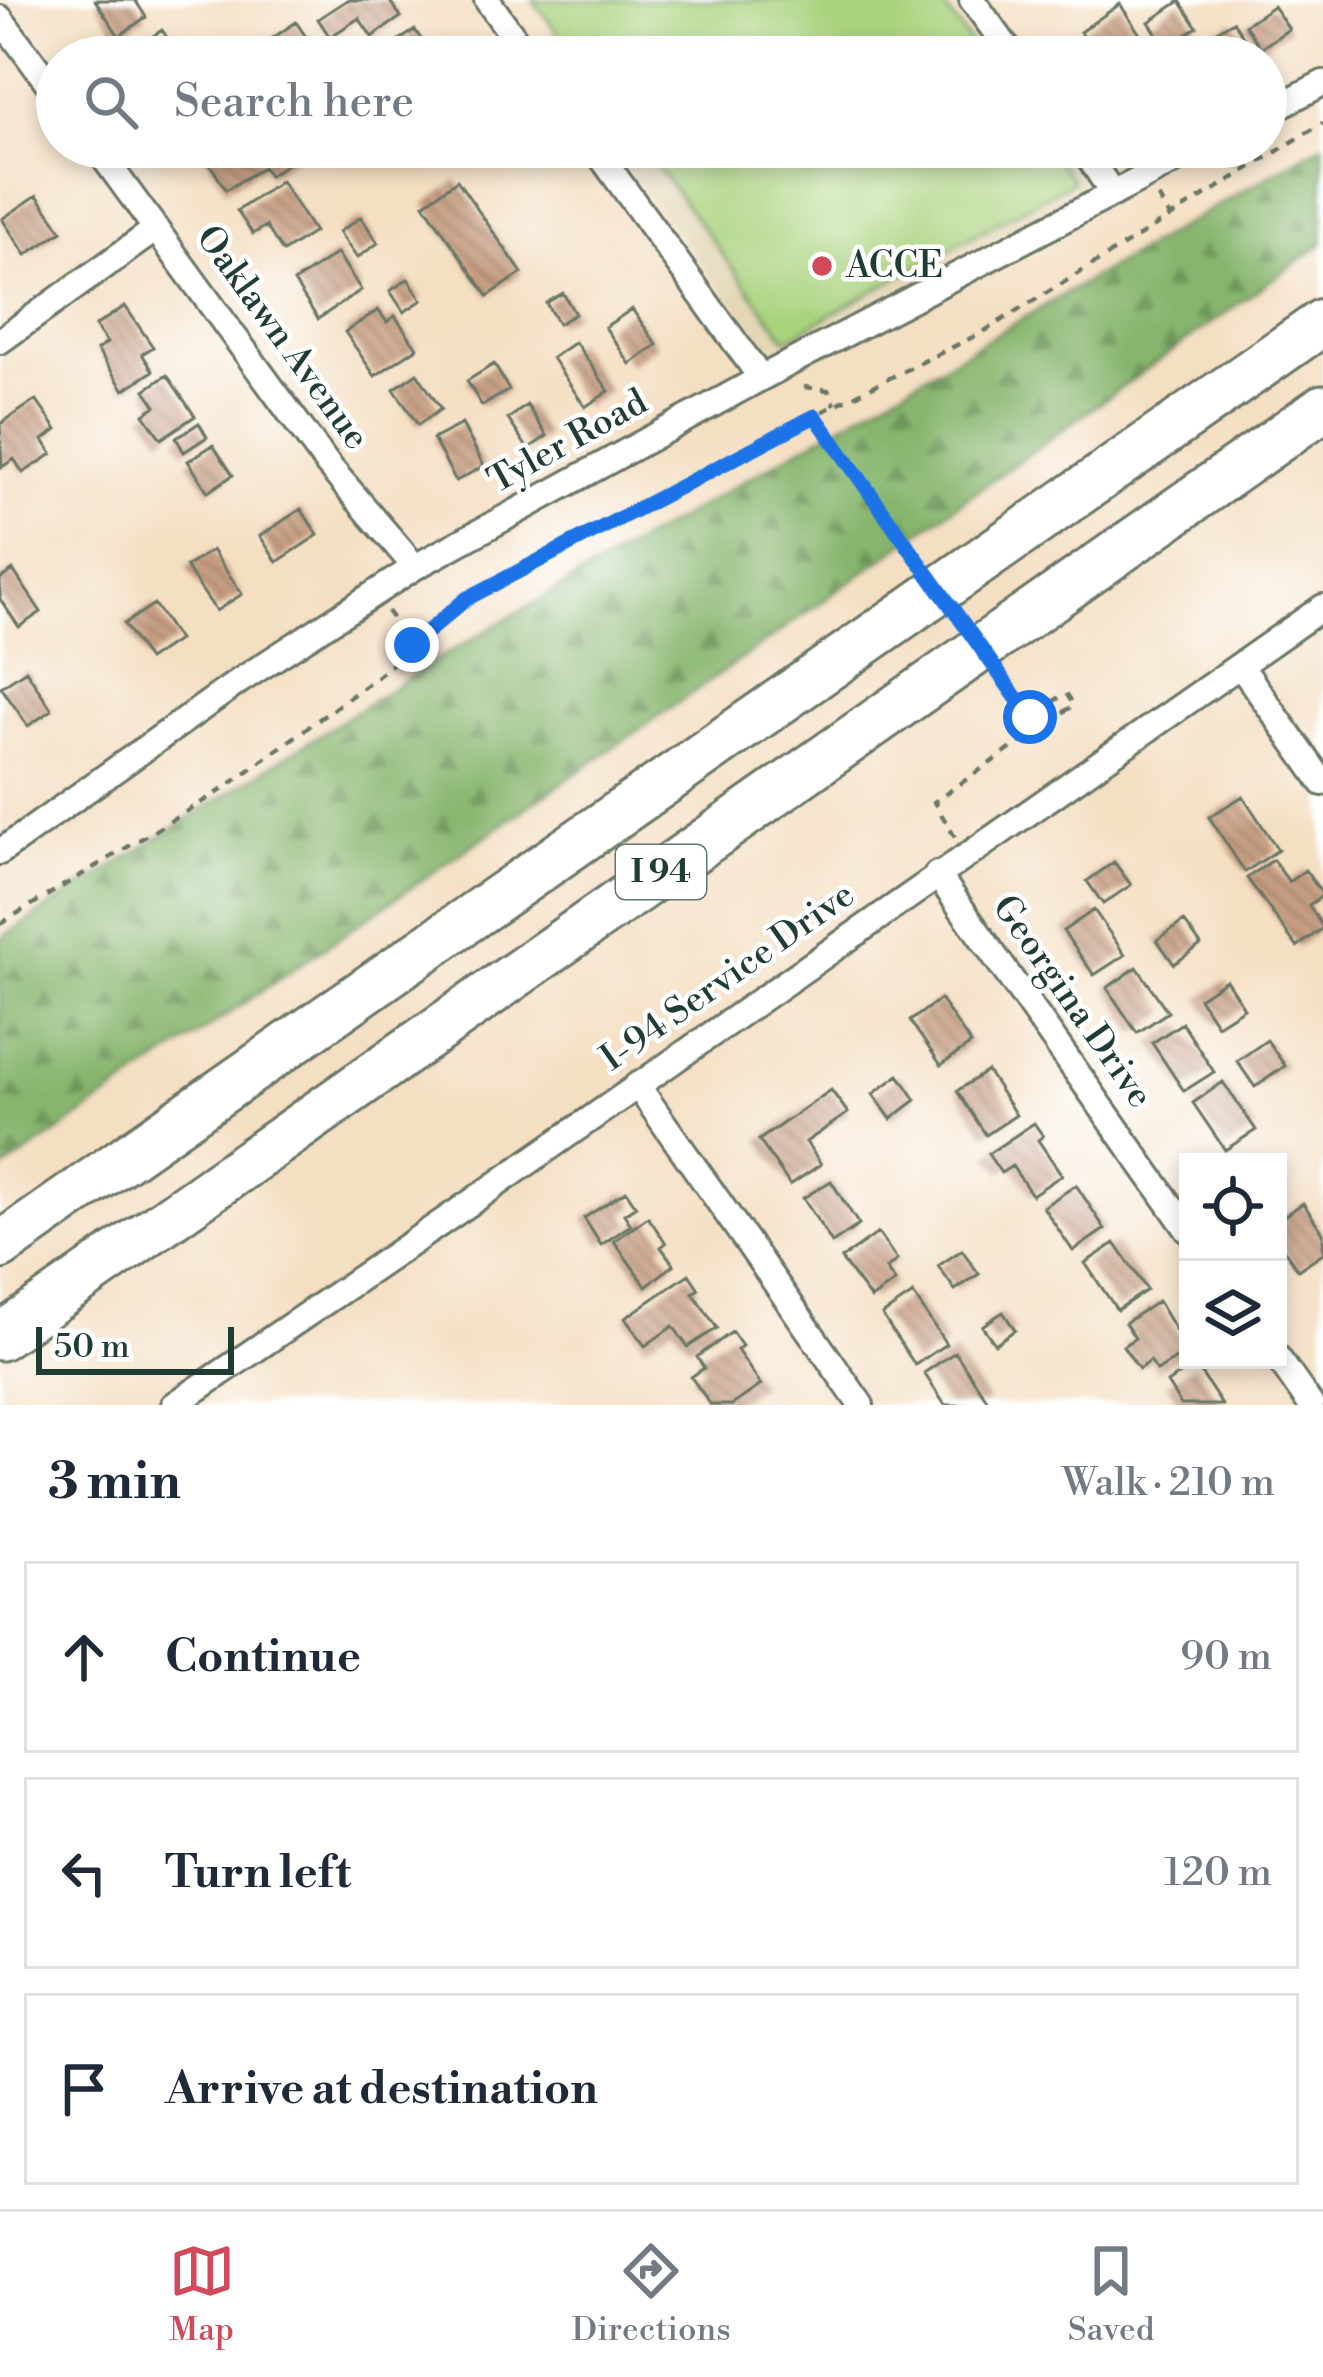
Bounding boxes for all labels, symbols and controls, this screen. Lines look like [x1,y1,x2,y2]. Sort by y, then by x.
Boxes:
search box [36,36,1287,168]
icon: search [78,69,144,135]
text: Search here [174,74,414,131]
street label: Oaklawn Avenue [186,217,378,459]
place label: ACCE [845,244,943,289]
marker: ACCE [809,253,835,279]
street label: Tyler Road [481,380,656,504]
route end [385,618,439,672]
route start [1003,690,1057,744]
road number: I 94 [616,845,706,899]
street label: I-94 Service Drive [592,873,864,1081]
street label: Georgina Drive [982,887,1162,1117]
map controls [1179,1153,1287,1369]
button: locate [1179,1153,1287,1261]
button: layers [1179,1261,1287,1369]
scale bar [36,1321,234,1374]
text: 50 m [54,1327,130,1368]
text: 3 min [48,1451,181,1515]
text: Walk · 210 m [1062,1459,1275,1508]
icon: ahead [51,1624,117,1690]
text: Continue [165,1629,361,1686]
text: 90 m [1180,1633,1272,1682]
icon: left [51,1840,117,1906]
text: Turn left [165,1845,351,1902]
text: 120 m [1164,1849,1272,1898]
icon: arrive [51,2056,117,2122]
text: Arrive at destination [165,2061,598,2118]
tab: Map [169,2238,235,2351]
tab: Directions [572,2238,731,2351]
tab: Saved [1068,2238,1154,2351]

